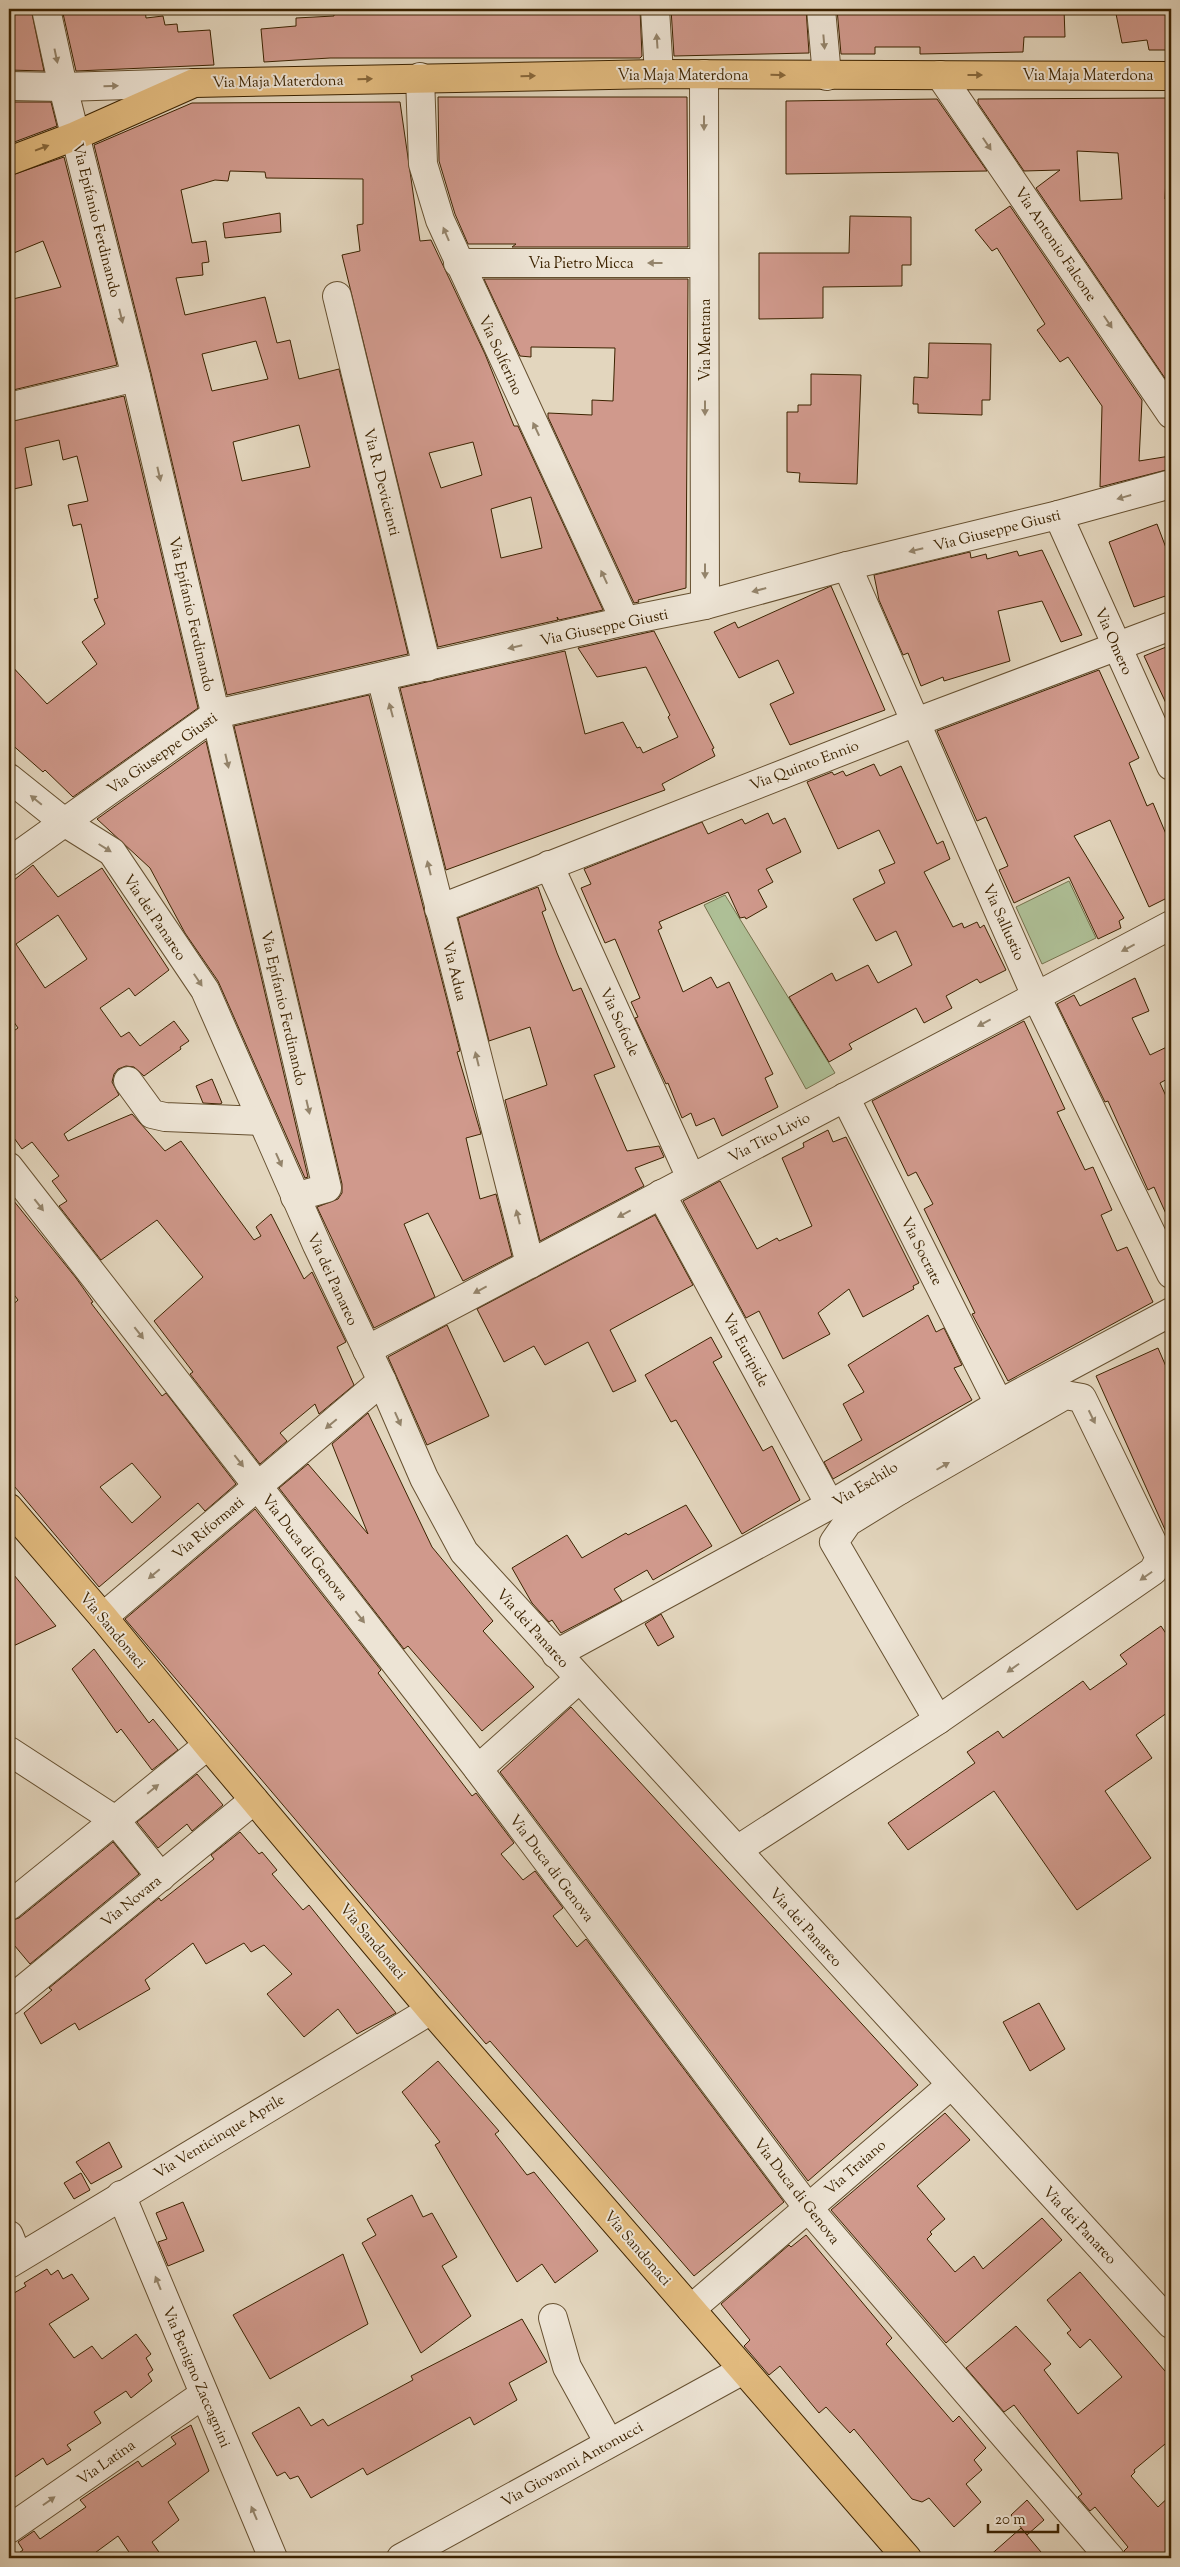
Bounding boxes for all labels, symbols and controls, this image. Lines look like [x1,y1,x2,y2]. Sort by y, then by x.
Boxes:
one-way arrow [653,33,661,49]
one-way arrow [820,34,828,50]
one-way arrow [52,49,60,64]
street label: Via Maja Materdona [617,66,749,87]
street label: Via Maja Materdona [1022,66,1154,87]
street label: Via Maja Materdona [212,71,344,94]
one-way arrow [770,71,786,79]
one-way arrow [968,71,984,79]
one-way arrow [520,72,536,80]
one-way arrow [358,74,374,82]
one-way arrow [104,81,120,89]
one-way arrow [700,115,708,131]
one-way arrow [982,137,992,151]
street label: Via Epifanio Ferdinando [66,141,125,300]
one-way arrow [35,144,50,152]
street label: Via Antonio Falcone [1009,183,1101,306]
one-way arrow [441,227,449,241]
street label: Via Pietro Micca [528,254,634,275]
one-way arrow [647,259,663,267]
street label: Via Mentana [696,299,717,381]
one-way arrow [117,308,125,323]
street label: Via Solferino [472,312,527,399]
one-way arrow [1104,315,1113,328]
one-way arrow [701,400,709,416]
one-way arrow [531,422,539,436]
street label: Via R. Devicienti [357,426,404,538]
one-way arrow [155,466,163,481]
one-way arrow [1117,493,1132,501]
street label: Via Giuseppe Giusti [932,505,1063,557]
street label: Via Epifanio Ferdinando [163,535,219,694]
one-way arrow [908,546,923,554]
one-way arrow [701,563,709,579]
one-way arrow [600,570,608,584]
one-way arrow [751,587,766,595]
street label: Via Giuseppe Giusti [538,605,670,652]
street label: Via Omero [1089,605,1137,679]
one-way arrow [508,643,523,651]
one-way arrow [387,702,395,717]
street label: Via Giuseppe Giusti [103,708,222,800]
street label: Via Quinto Ennio [747,736,862,797]
one-way arrow [223,754,231,769]
one-way arrow [30,795,43,806]
one-way arrow [99,843,112,852]
one-way arrow [425,860,433,875]
street label: Via dei Panareo [117,871,190,965]
street label: Via Sallustio [976,881,1029,964]
street label: Via Epifanio Ferdinando [255,929,311,1088]
street label: Via Adua [436,939,471,1004]
one-way arrow [1121,944,1135,952]
one-way arrow [193,973,203,987]
street label: Via Sofocle [594,985,644,1060]
one-way arrow [977,1019,991,1027]
one-way arrow [473,1052,481,1067]
one-way arrow [304,1099,312,1114]
street label: Via Tito Livio [725,1108,814,1169]
one-way arrow [276,1153,284,1167]
one-way arrow [33,1198,44,1211]
one-way arrow [513,1209,521,1224]
one-way arrow [617,1210,631,1218]
street label: Via Socrate [895,1214,947,1289]
street label: Via dei Panareo [301,1230,362,1329]
one-way arrow [473,1286,488,1294]
street label: Via Euripide [716,1310,773,1391]
one-way arrow [133,1326,144,1339]
one-way arrow [1088,1410,1096,1424]
one-way arrow [395,1412,403,1426]
one-way arrow [325,1419,338,1430]
one-way arrow [233,1454,244,1467]
street label: Via Eschilo [829,1458,902,1513]
one-way arrow [935,1462,950,1470]
street label: Via Duca di Genova [256,1490,352,1605]
street label: Via Riformati [169,1493,249,1565]
one-way arrow [147,1569,160,1580]
one-way arrow [1140,1571,1153,1581]
street label: Via dei Panareo [491,1585,573,1673]
street label: Via Sandonaci [74,1588,150,1673]
one-way arrow [355,1610,365,1624]
one-way arrow [1006,1663,1019,1673]
one-way arrow [146,1784,159,1795]
street label: Via Duca di Genova [503,1811,598,1927]
street label: Via Novara [97,1871,167,1933]
street label: Via dei Panareo [764,1884,846,1972]
street label: Via Sandonaci [334,1899,410,1984]
street label: Via Venticinque Aprile [150,2090,289,2185]
street label: Via Duca di Genova [748,2134,844,2249]
street label: Via Traiano [821,2135,891,2201]
street label: Via dei Panareo [1037,2182,1121,2270]
street label: Via Sandonaci [598,2207,675,2291]
one-way arrow [153,2276,161,2290]
street label: Via Benigno Zaccagnini [156,2304,235,2451]
street label: Via Giovanni Antonucci [498,2418,647,2513]
street label: Via Latina [74,2435,140,2491]
one-way arrow [42,2496,56,2506]
scale bar [988,2502,1058,2534]
one-way arrow [250,2505,258,2520]
text: 20 m [995,2510,1026,2531]

